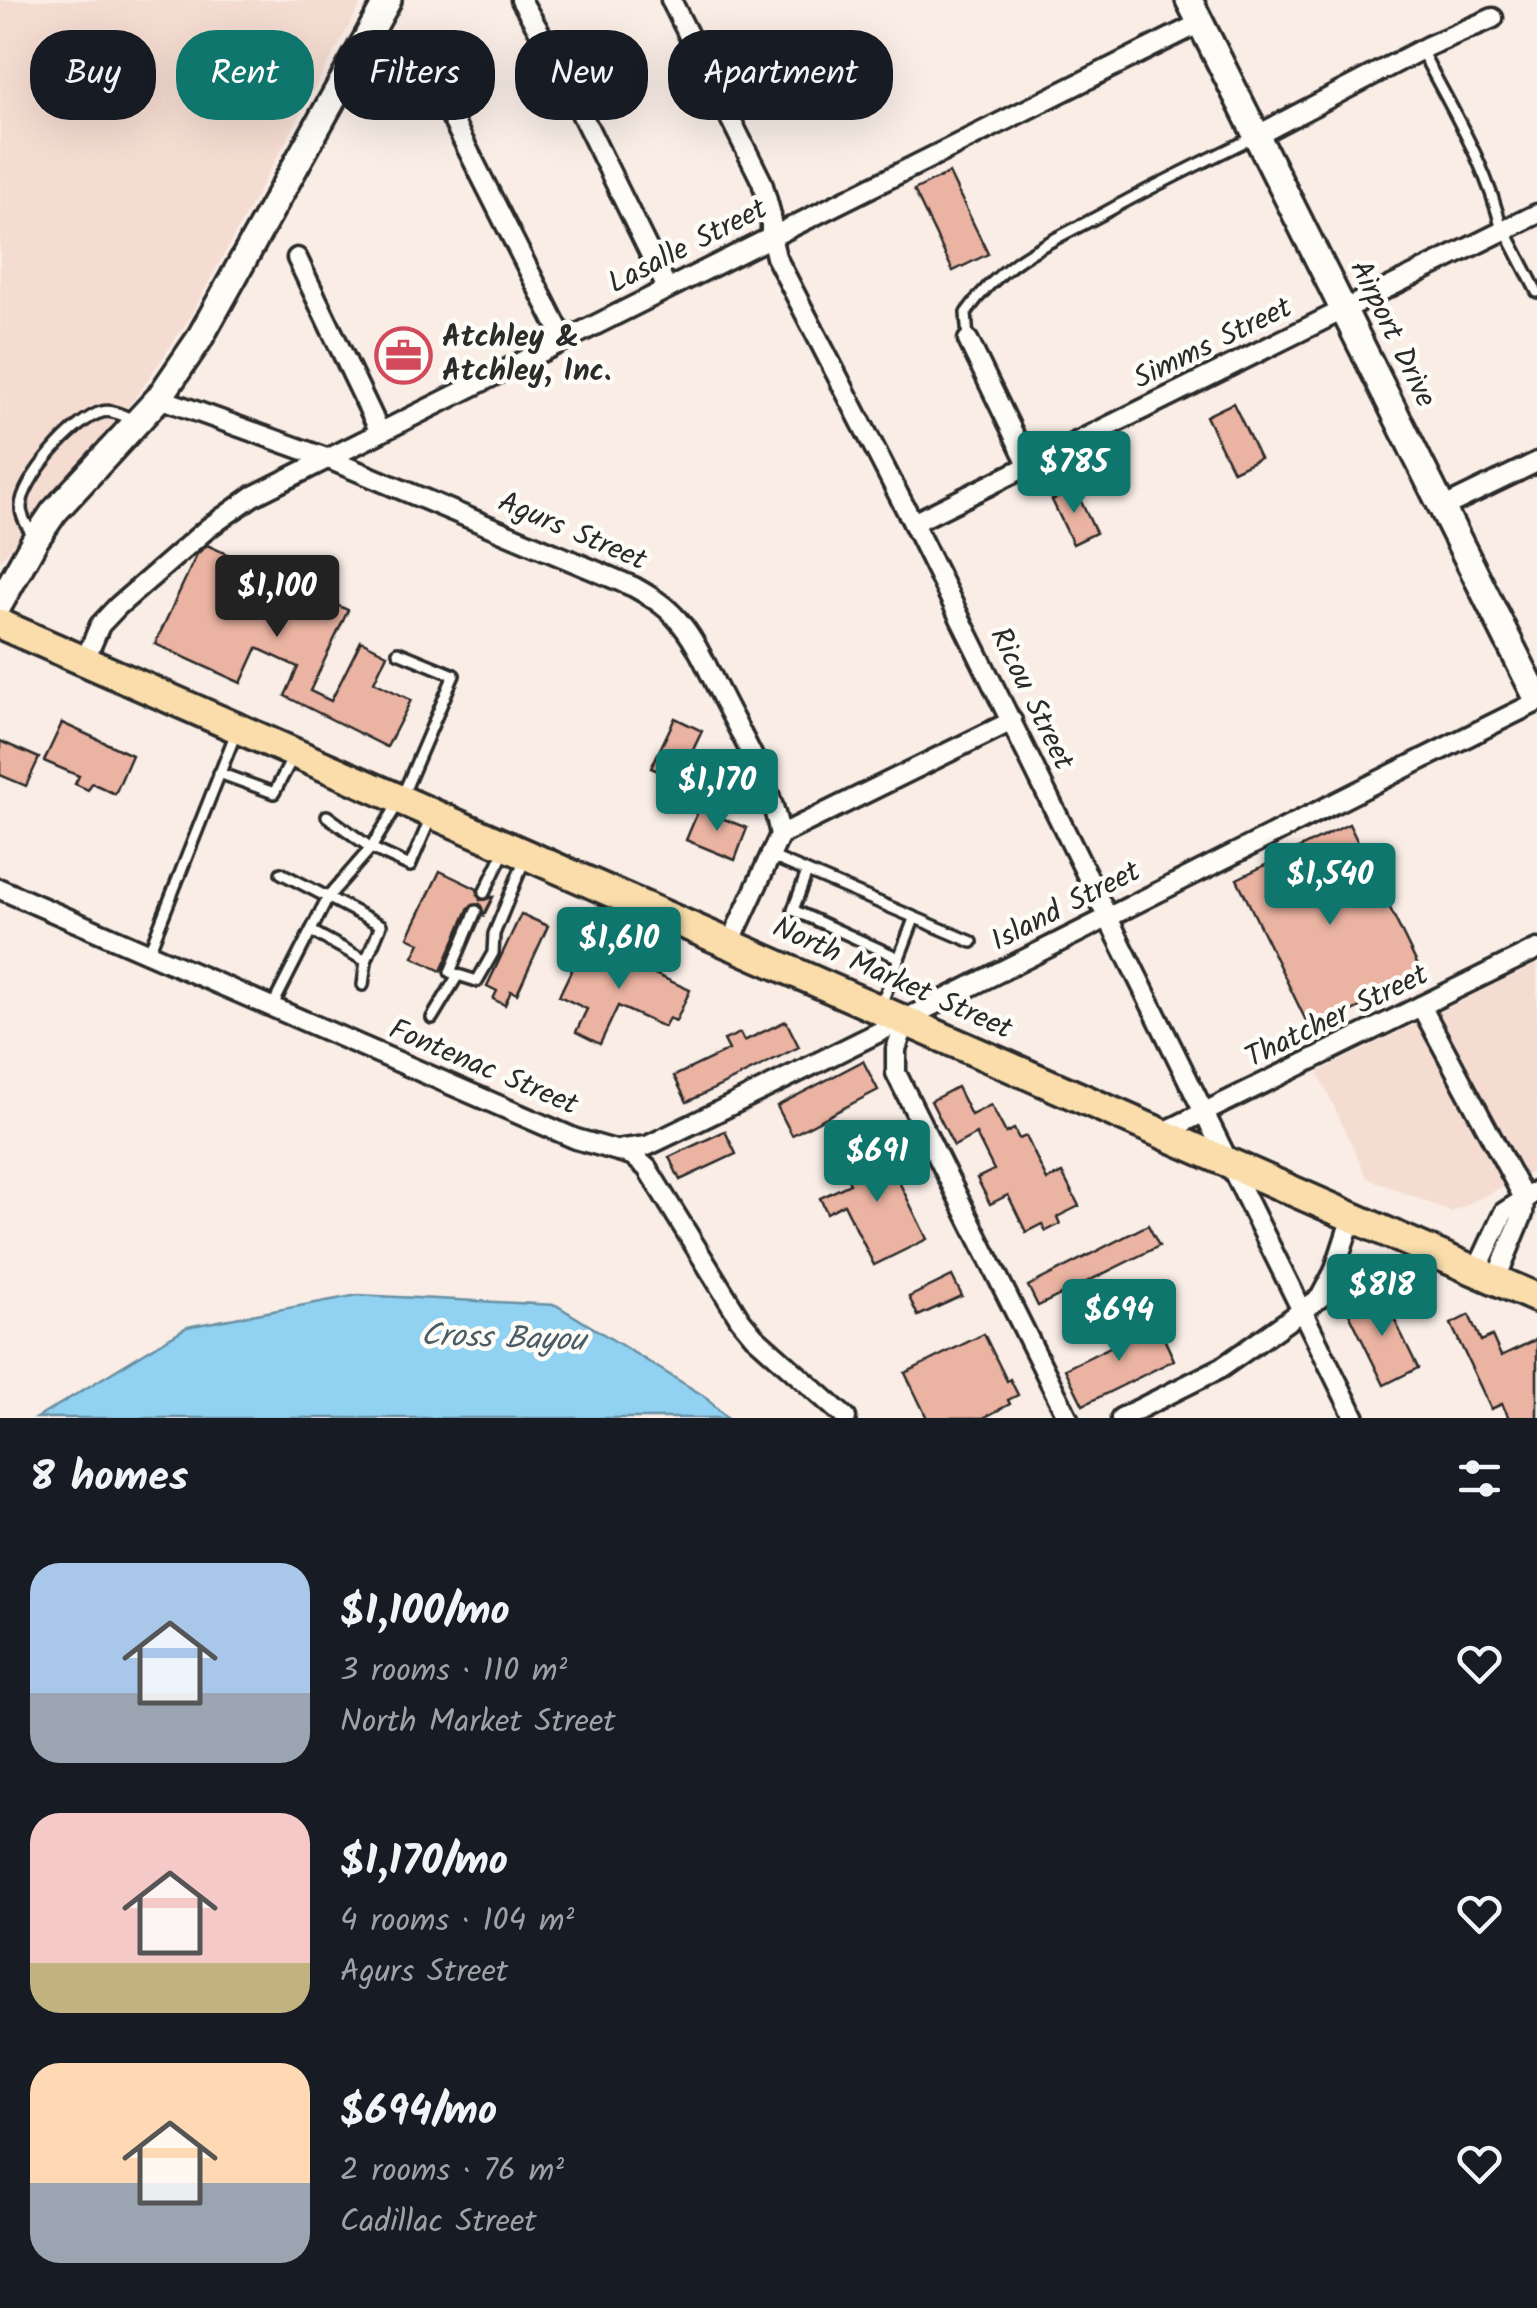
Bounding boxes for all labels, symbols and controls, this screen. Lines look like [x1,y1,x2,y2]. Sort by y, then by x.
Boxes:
chip: Buy [30,30,156,120]
chip: Rent [176,30,314,120]
chip: Filters [334,30,495,120]
chip: New [515,30,648,120]
chip: Apartment [668,30,893,120]
street label: Lasalle Street [600,186,777,308]
street label: Airport Drive [1335,252,1449,416]
street label: Simms Street [1125,285,1301,403]
place label: Atchley & Atchley, Inc. [442,314,611,396]
office icon: Atchley & Atchley, Inc. [373,325,433,385]
pin: $785 [1015,431,1133,516]
text: $785 [1039,438,1109,489]
street label: Agurs Street [490,479,654,585]
pin: $1,100 [196,555,358,640]
text: $1,100 [237,562,317,613]
street label: Ricou Street [976,619,1087,779]
pin: $1,170 [636,749,798,834]
text: $1,170 [678,756,756,807]
pin: $1,540 [1249,843,1411,928]
street label: Island Street [983,849,1150,965]
text: $1,540 [1286,850,1374,901]
street label: North Market Street [764,905,1020,1054]
pin: $1,610 [538,907,700,992]
text: $1,610 [579,914,659,965]
street label: Thatcher Street [1237,952,1437,1082]
street label: Fontenac Street [381,1006,586,1130]
pin: $691 [818,1120,936,1205]
text: $691 [846,1127,908,1178]
pin: $818 [1323,1254,1441,1339]
text: $818 [1349,1261,1415,1312]
pin: $694 [1060,1279,1178,1364]
text: $694 [1084,1286,1154,1337]
water label: Cross Bayou [420,1311,590,1367]
text: 8 homes [30,1445,188,1512]
icon: filters [1452,1451,1507,1506]
text: $1,100/mo [340,1579,510,1646]
icon: home [110,1603,230,1723]
icon: heart [1452,1636,1507,1691]
text: 3 rooms · 110 m² [340,1646,567,1697]
text: North Market Street [340,1697,616,1748]
text: $1,170/mo [340,1829,508,1896]
icon: home [110,1853,230,1973]
icon: heart [1452,1886,1507,1941]
text: 4 rooms · 104 m² [340,1896,574,1947]
text: Agurs Street [340,1947,508,1998]
text: $694/mo [340,2079,497,2146]
icon: home [110,2103,230,2223]
icon: heart [1452,2136,1507,2191]
text: 2 rooms · 76 m² [340,2146,564,2197]
text: Cadillac Street [340,2197,537,2248]

